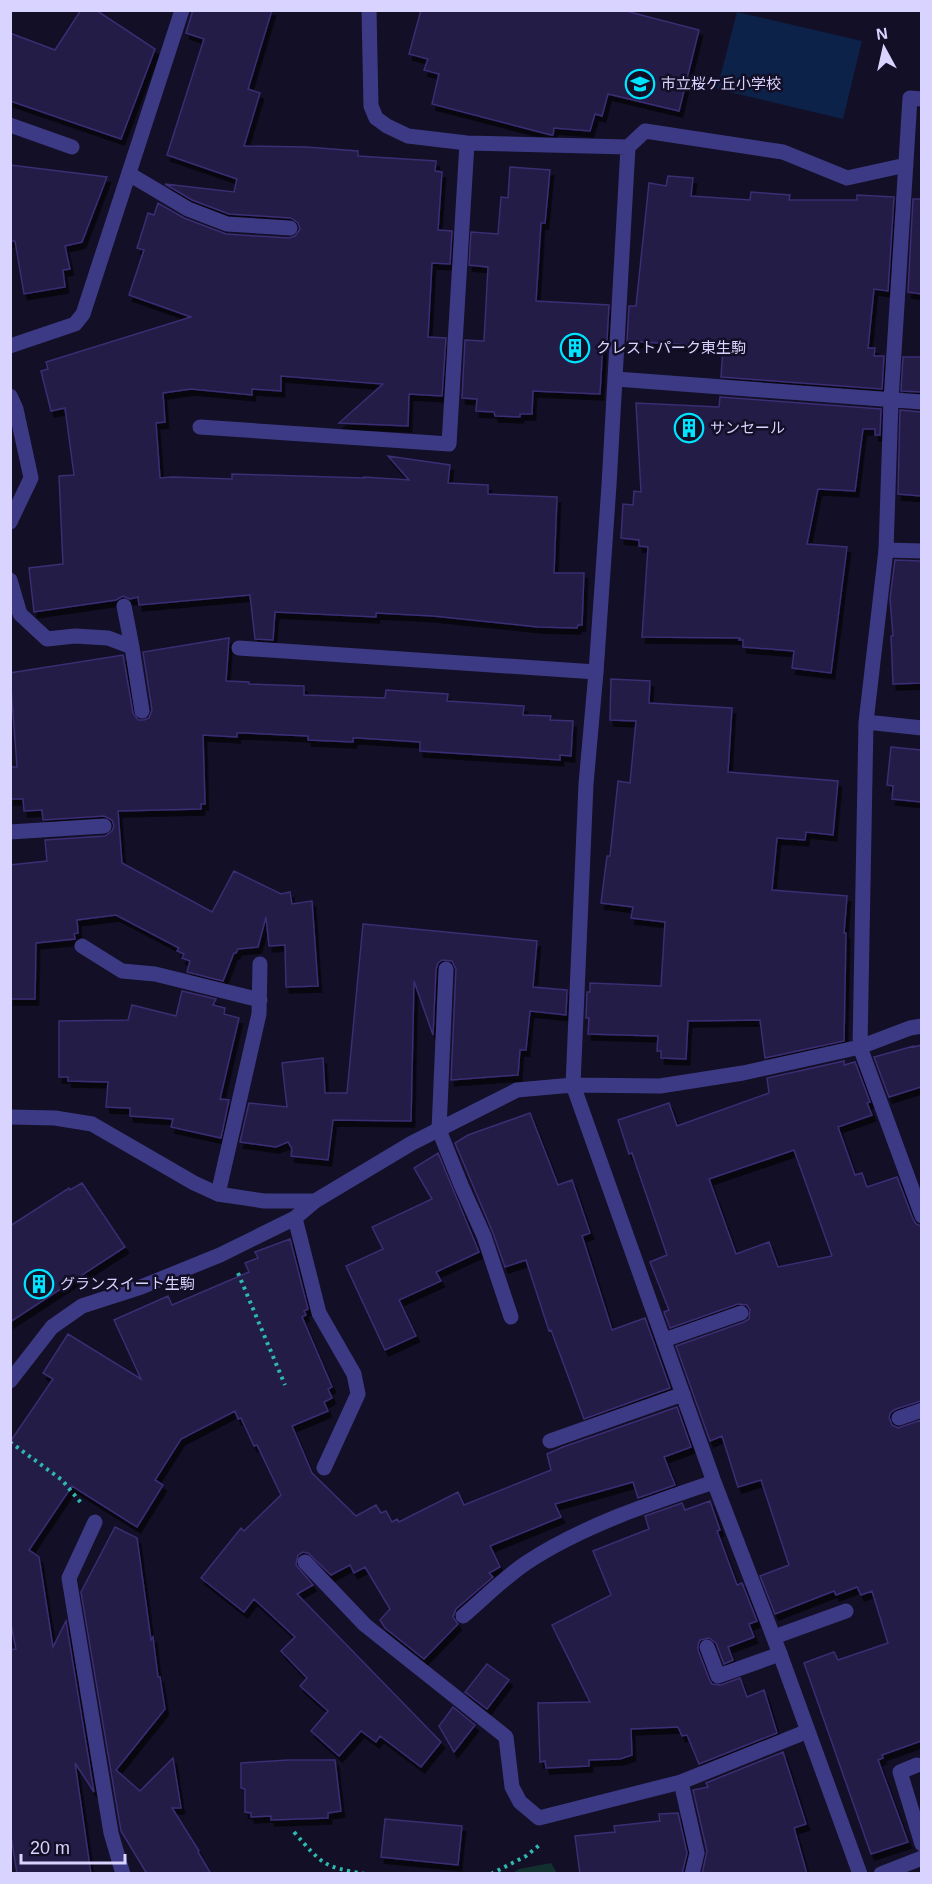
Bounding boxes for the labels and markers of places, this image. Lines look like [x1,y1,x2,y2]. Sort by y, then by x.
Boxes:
school or university icon: 市立桜ケ丘小学校 [624,68,656,100]
place label: 市立桜ケ丘小学校 [661,75,781,92]
building icon: クレストパーク東生駒 [559,332,591,364]
place label: クレストパーク東生駒 [596,339,746,356]
building icon: サンセール [673,412,705,444]
place label: サンセール [710,419,785,436]
building icon: グランスイート生駒 [23,1268,55,1300]
place label: グランスイート生駒 [60,1275,195,1292]

